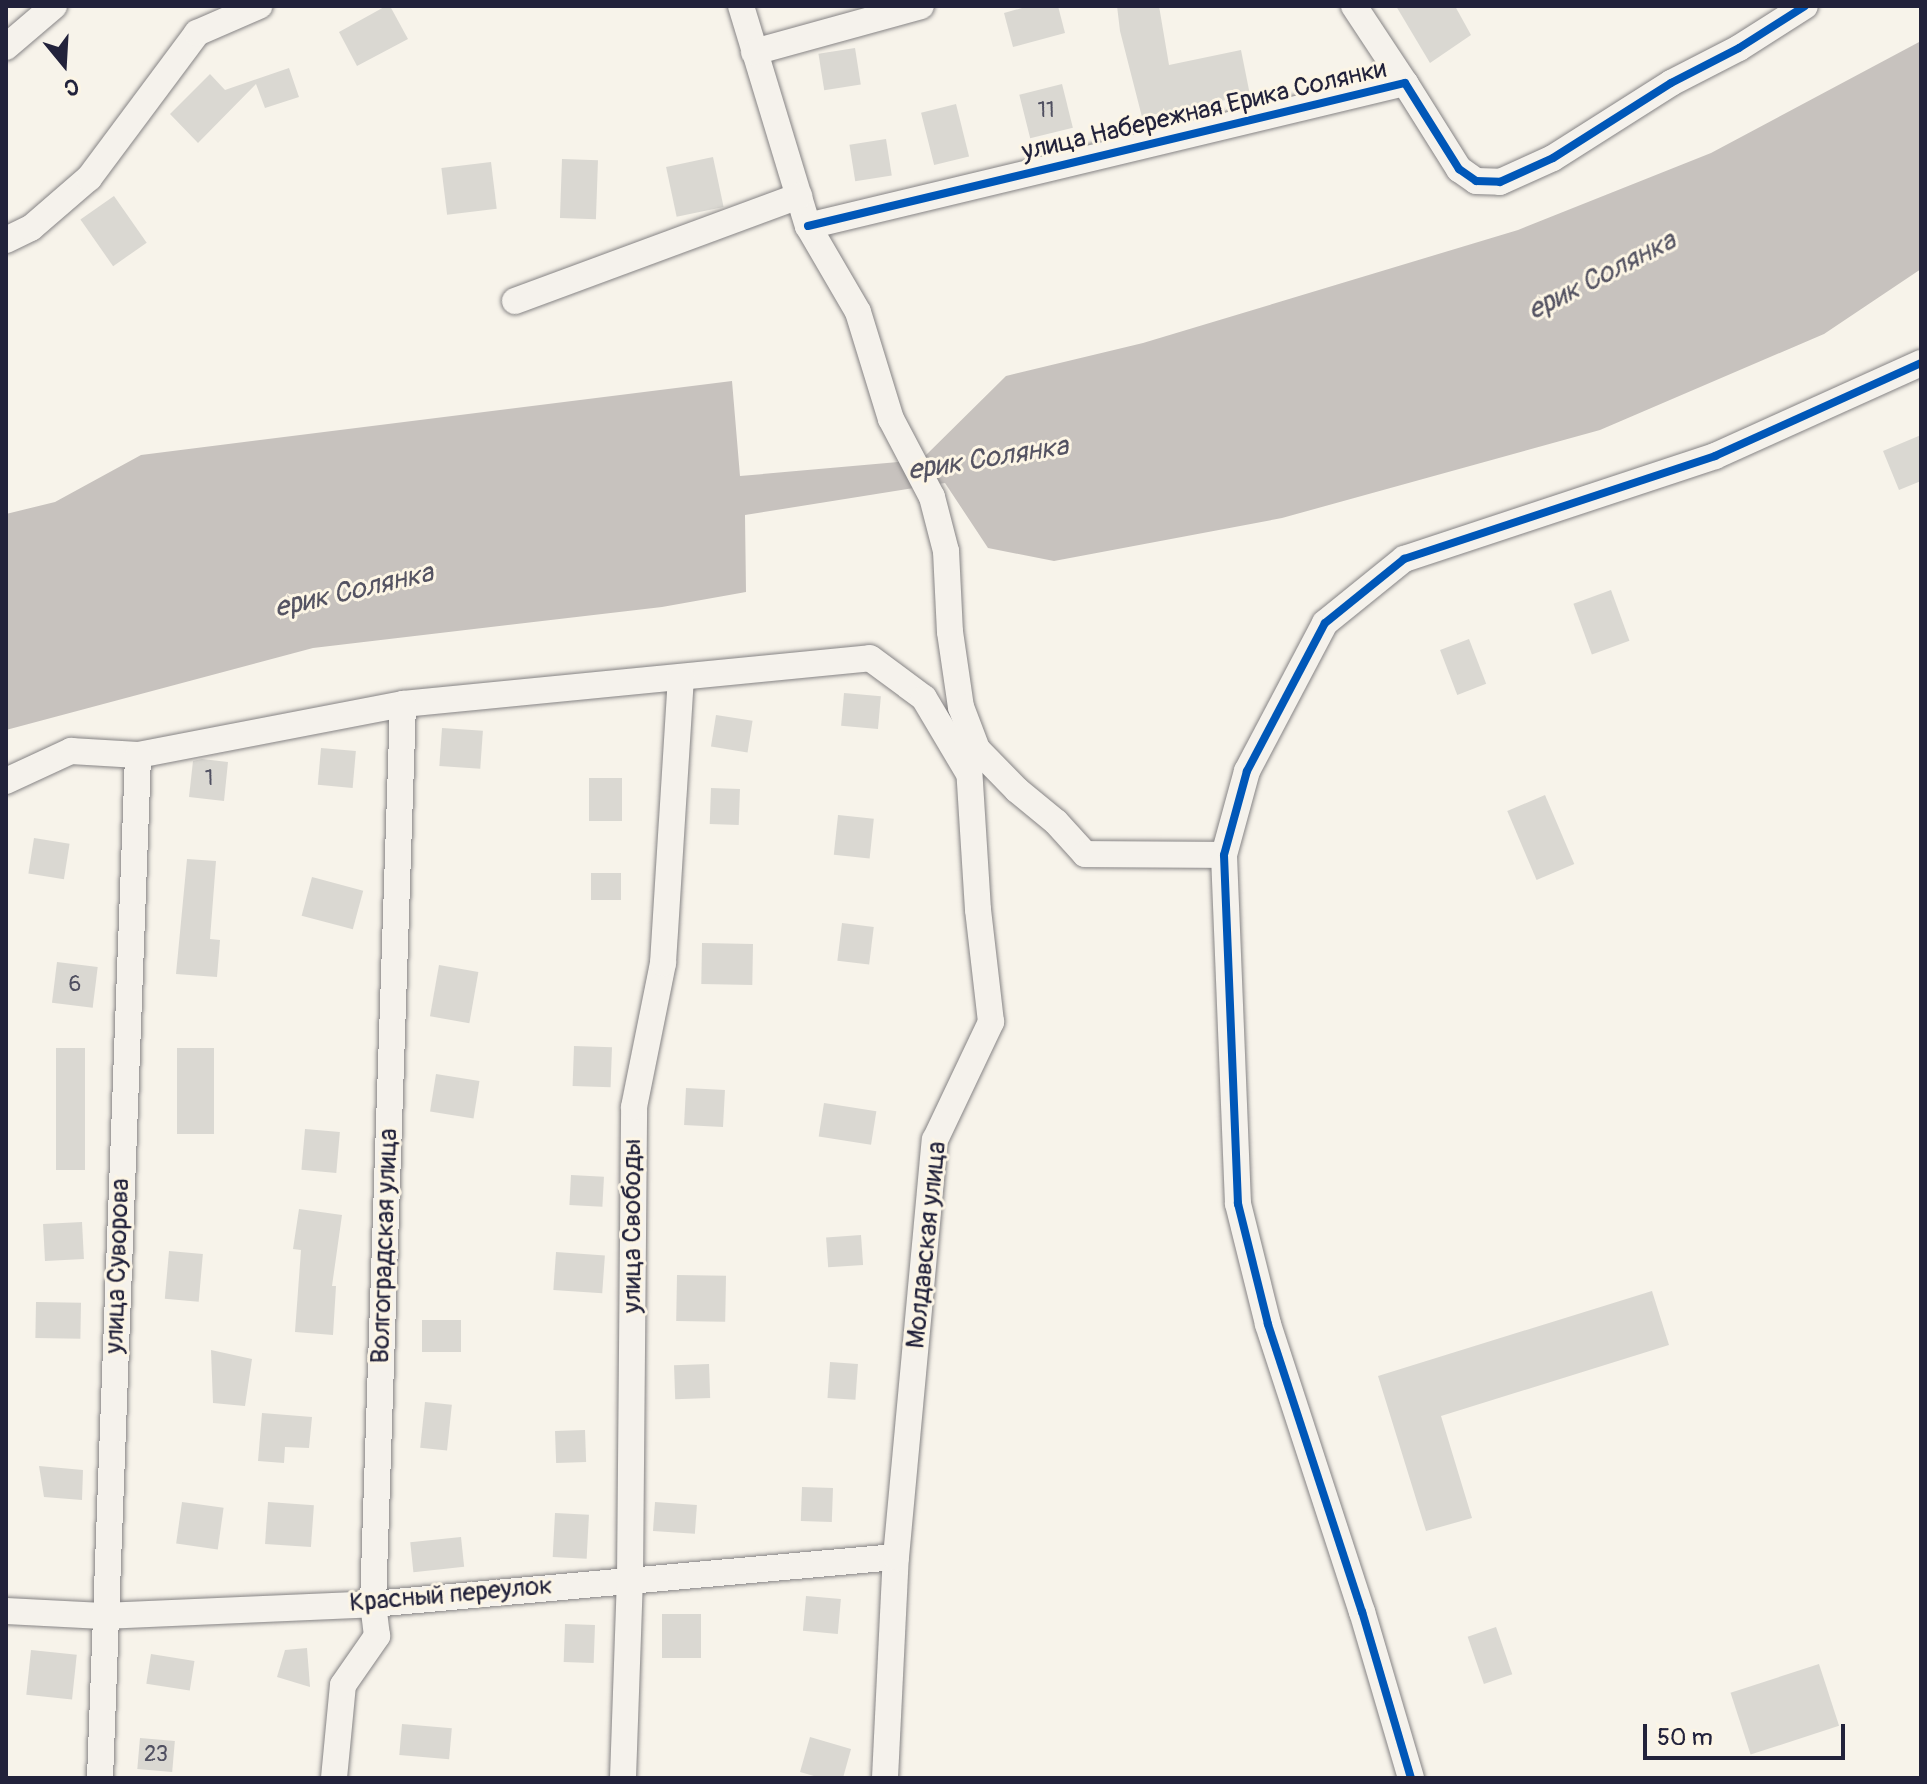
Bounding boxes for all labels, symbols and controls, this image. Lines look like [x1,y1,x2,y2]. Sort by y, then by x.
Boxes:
north arrow [24,24,104,104]
street label: улица Набережная Ерика Солянки [1019,54,1389,168]
text: С [61,71,82,102]
house number: 11 [1037,98,1055,124]
water label: ерик Солянка [1522,224,1682,328]
water label: ерик Солянка [906,430,1070,488]
water label: ерик Солянка [271,556,437,626]
house number: 1 [205,766,213,792]
house number: 6 [69,972,81,998]
street label: Волгоградская улица [365,1128,405,1364]
street label: улица Свободы [617,1139,649,1313]
street label: Молдавская улица [901,1140,953,1350]
street label: улица Суворова [99,1178,137,1354]
street label: Красный переулок [348,1571,554,1619]
scale bar [1647,1708,1849,1758]
text: 50 m [1657,1723,1713,1752]
house number: 23 [144,1742,168,1768]

